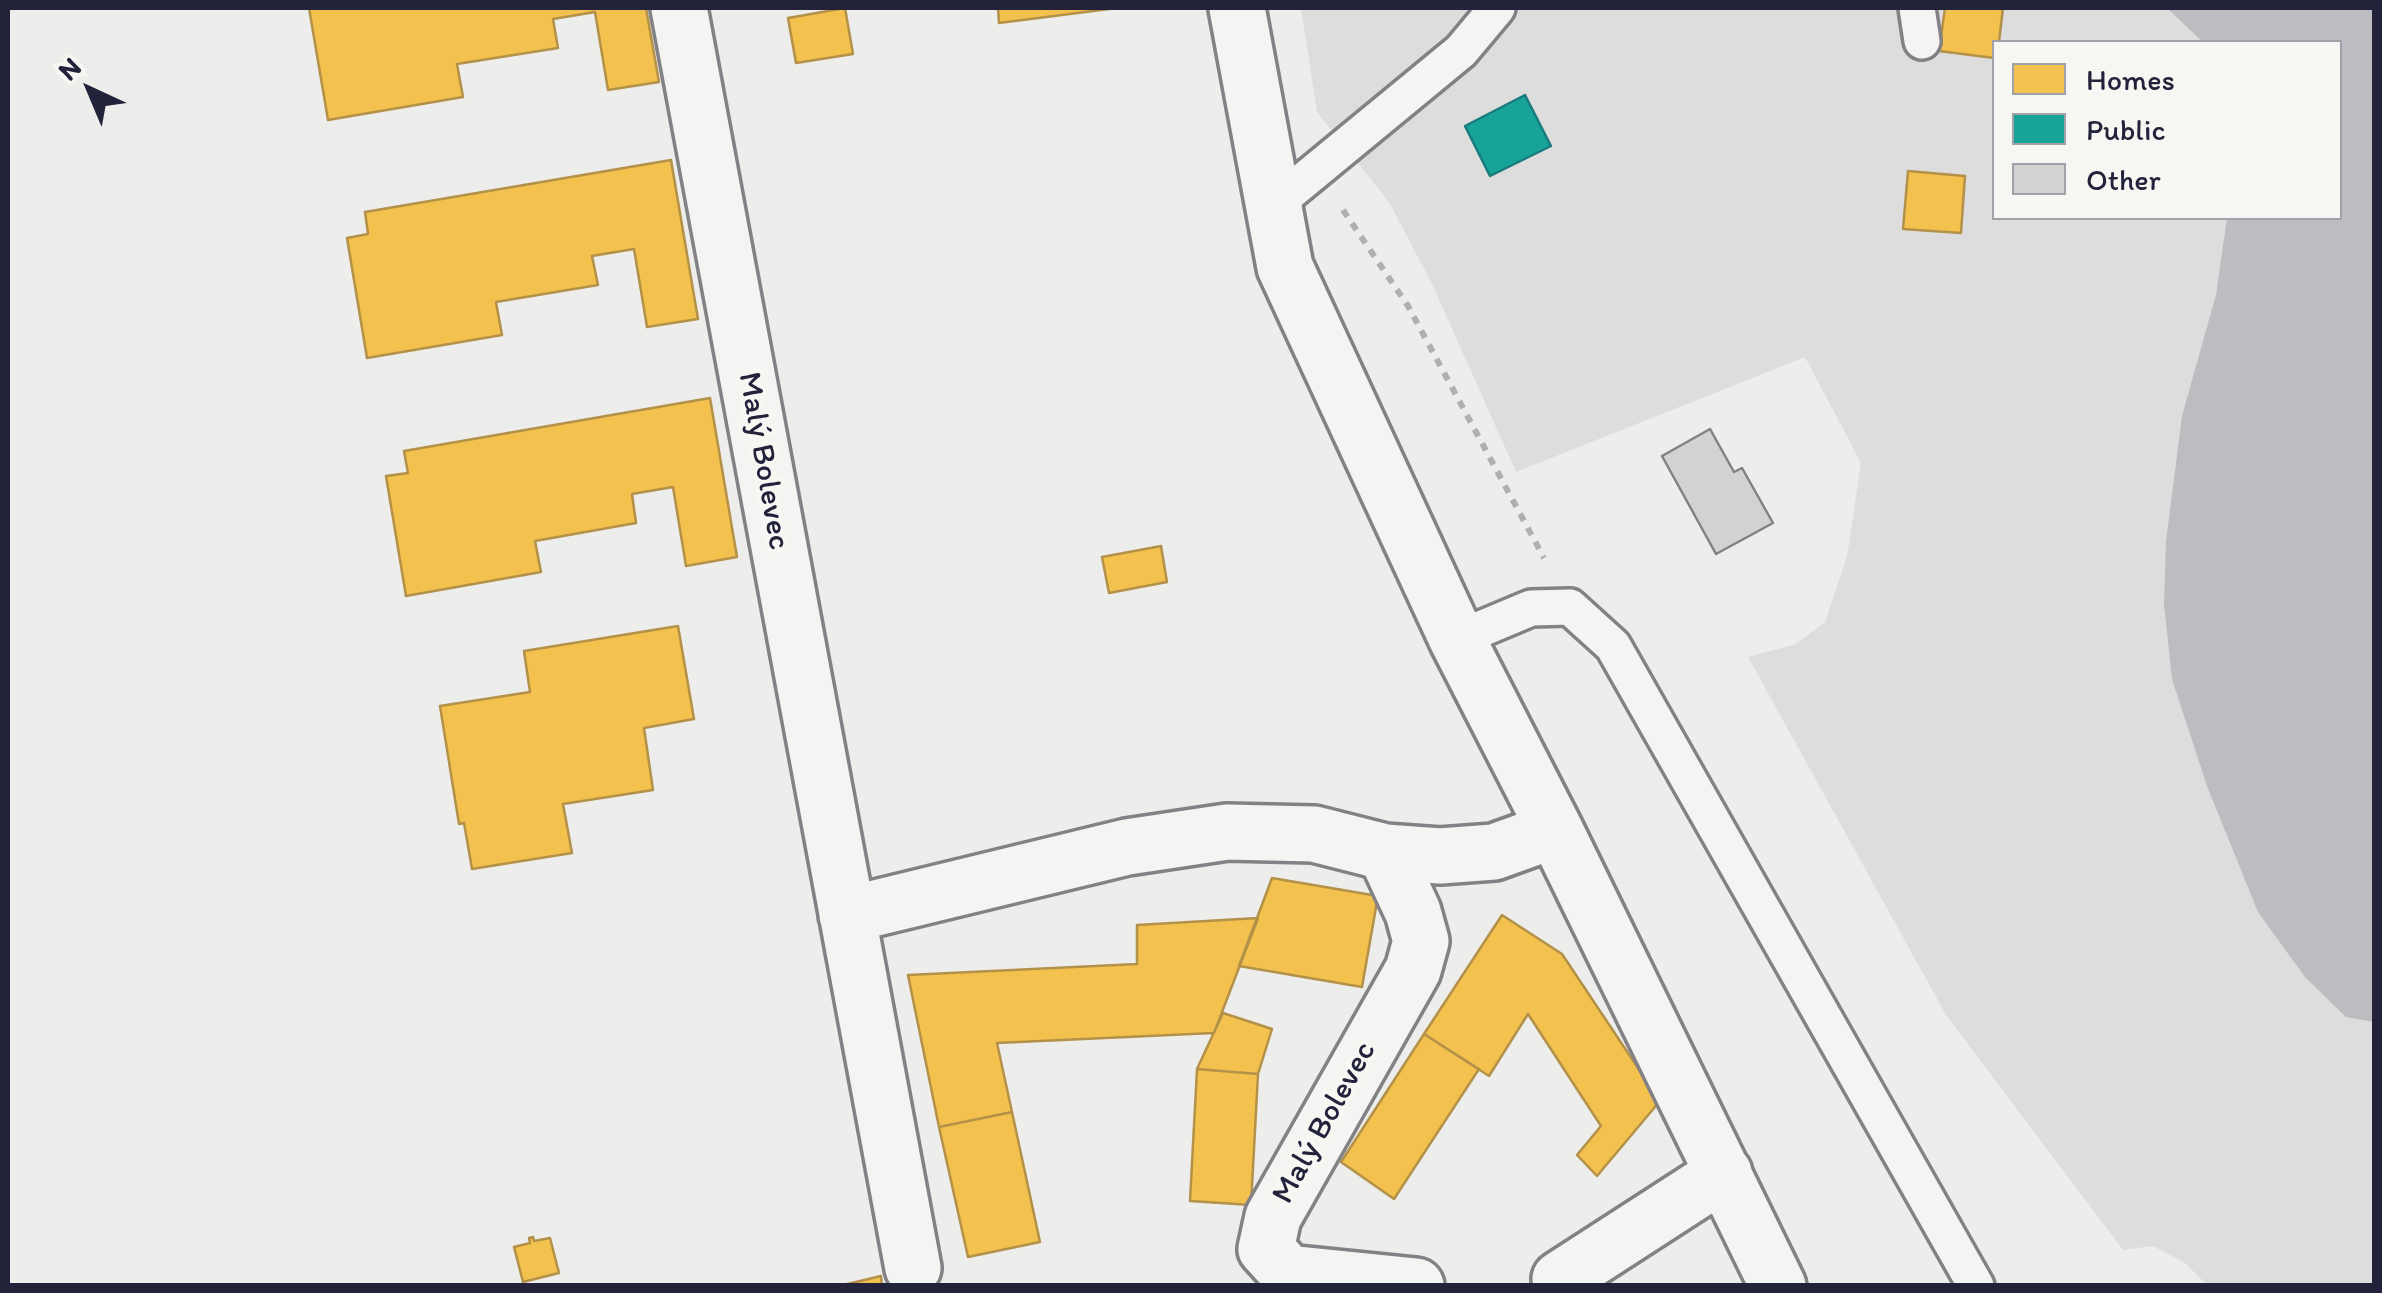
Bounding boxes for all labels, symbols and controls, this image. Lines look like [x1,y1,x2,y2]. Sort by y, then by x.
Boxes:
north arrow [40,40,140,140]
legend [1992,40,2342,220]
text: N [51,50,88,87]
text: Homes [2086,61,2175,98]
text: Public [2086,111,2166,148]
text: Other [2086,161,2161,198]
street label: Malý Bolevec [728,369,798,553]
street label: Malý Bolevec [1265,1035,1385,1211]

